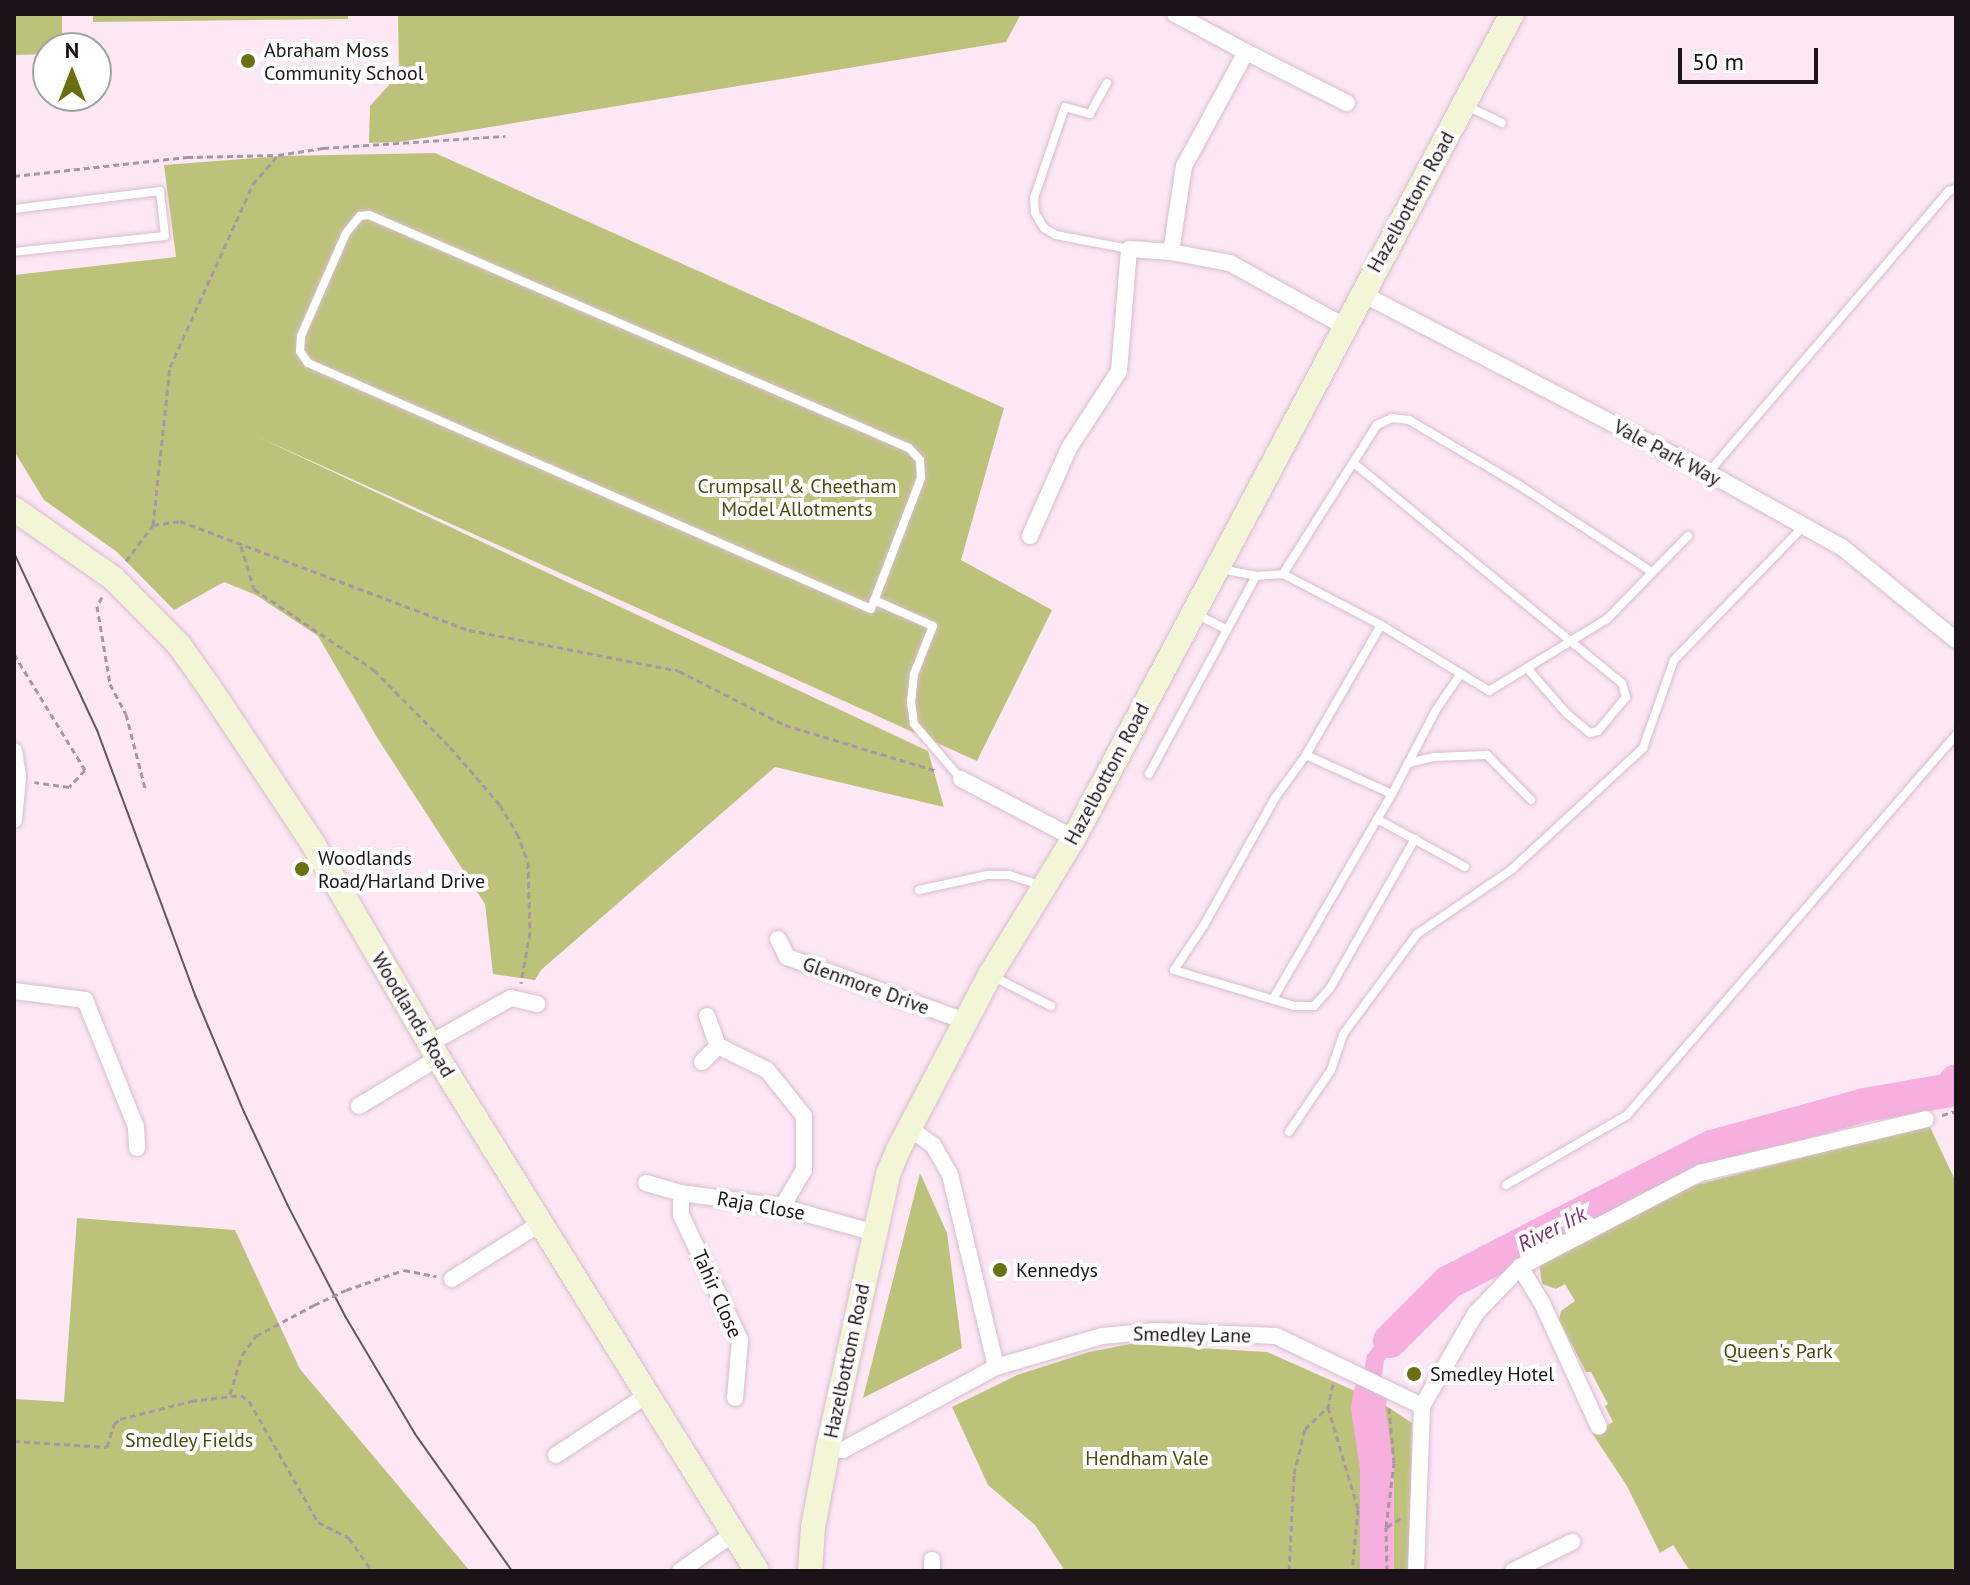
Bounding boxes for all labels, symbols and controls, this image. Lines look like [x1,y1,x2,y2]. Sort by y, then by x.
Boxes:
north arrow [32,32,112,112]
scale bar [1682,32,1822,82]
text: N [65,36,79,64]
place label: Abraham Moss Community School [264,38,424,85]
text: 50 m [1692,46,1744,77]
marker: Abraham Moss Community School [239,52,257,70]
street label: Hazelbottom Road [1362,127,1460,277]
street label: Vale Park Way [1609,415,1725,491]
park label: Crumpsall & Cheetham Model Allotments [697,474,897,521]
street label: Hazelbottom Road [1059,699,1155,849]
place label: Woodlands Road/Harland Drive [318,846,485,893]
marker: Woodlands Road/Harland Drive [293,860,311,878]
street label: Woodlands Road [366,948,460,1082]
street label: Glenmore Drive [799,952,933,1020]
street label: Raja Close [715,1186,807,1226]
water label: River Irk [1513,1201,1591,1257]
street label: Tahir Close [687,1246,747,1342]
place label: Kennedys [1016,1258,1098,1282]
marker: Kennedys [991,1261,1009,1279]
street label: Hazelbottom Road [819,1281,875,1441]
street label: Smedley Lane [1132,1322,1252,1348]
park label: Queen's Park [1723,1339,1833,1363]
place label: Smedley Hotel [1430,1362,1555,1386]
marker: Smedley Hotel [1405,1365,1423,1383]
park label: Smedley Fields [125,1428,253,1452]
park label: Hendham Vale [1085,1446,1209,1470]

